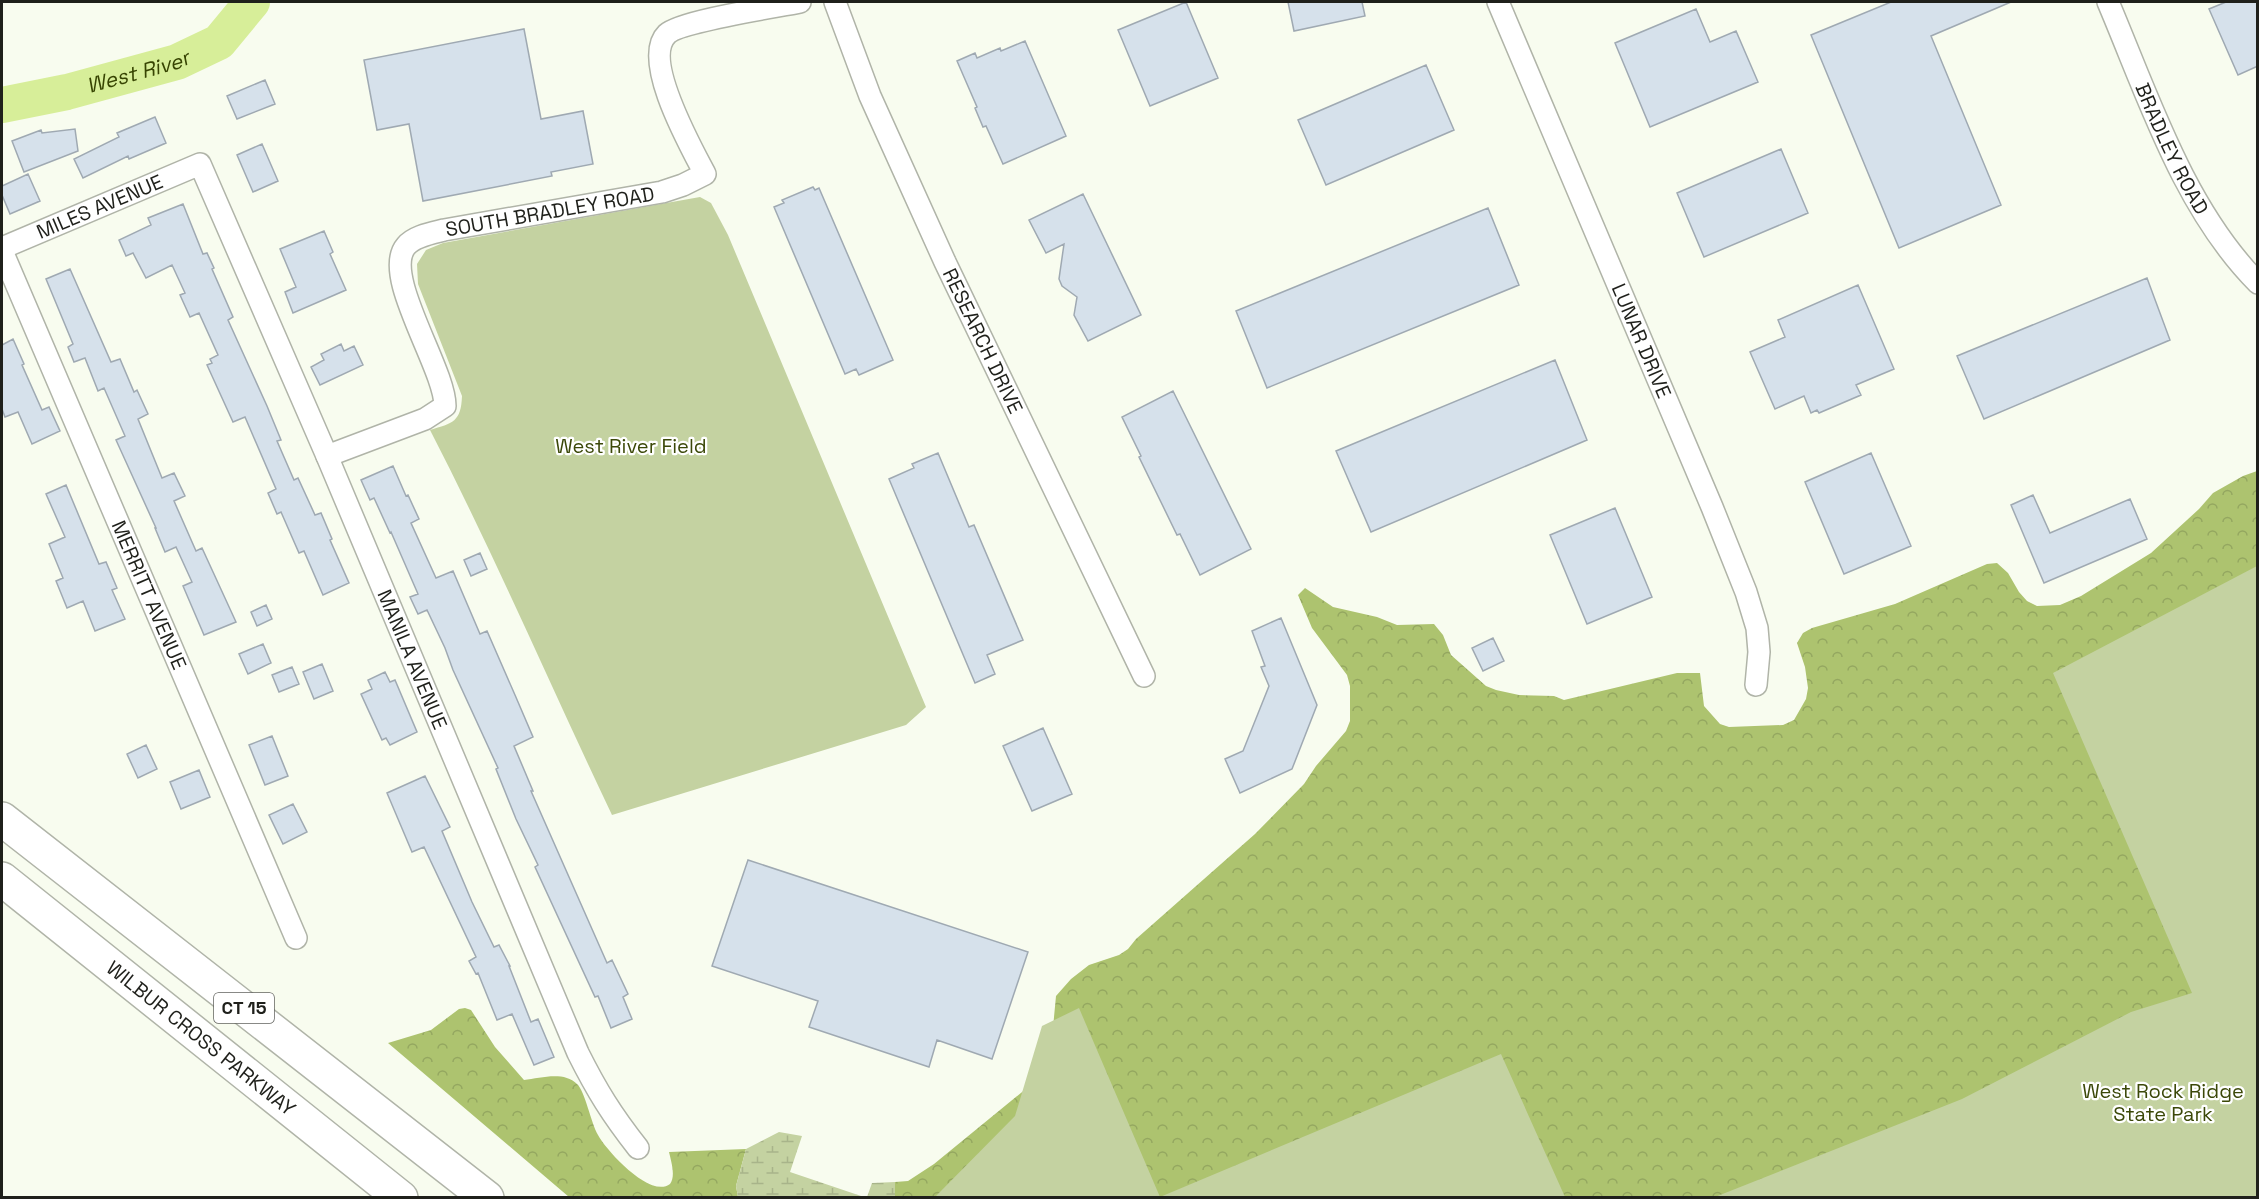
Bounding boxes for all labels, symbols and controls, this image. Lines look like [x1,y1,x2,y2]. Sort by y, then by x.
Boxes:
water label: West River [83,43,196,99]
street label: BRADLEY ROAD [2129,79,2215,219]
street label: MILES AVENUE [33,168,167,245]
street label: SOUTH BRADLEY ROAD [443,181,656,243]
street label: RESEARCH DRIVE [937,264,1029,418]
street label: LUNAR DRIVE [1606,280,1677,402]
park label: West River Field [555,433,707,459]
street label: MERRITT AVENUE [106,516,193,673]
street label: MANILA AVENUE [372,585,453,733]
street label: WILBUR CROSS PARKWAY [101,955,301,1122]
road number: CT 15 [214,993,274,1023]
park label: West Rock Ridge State Park [2082,1078,2244,1127]

